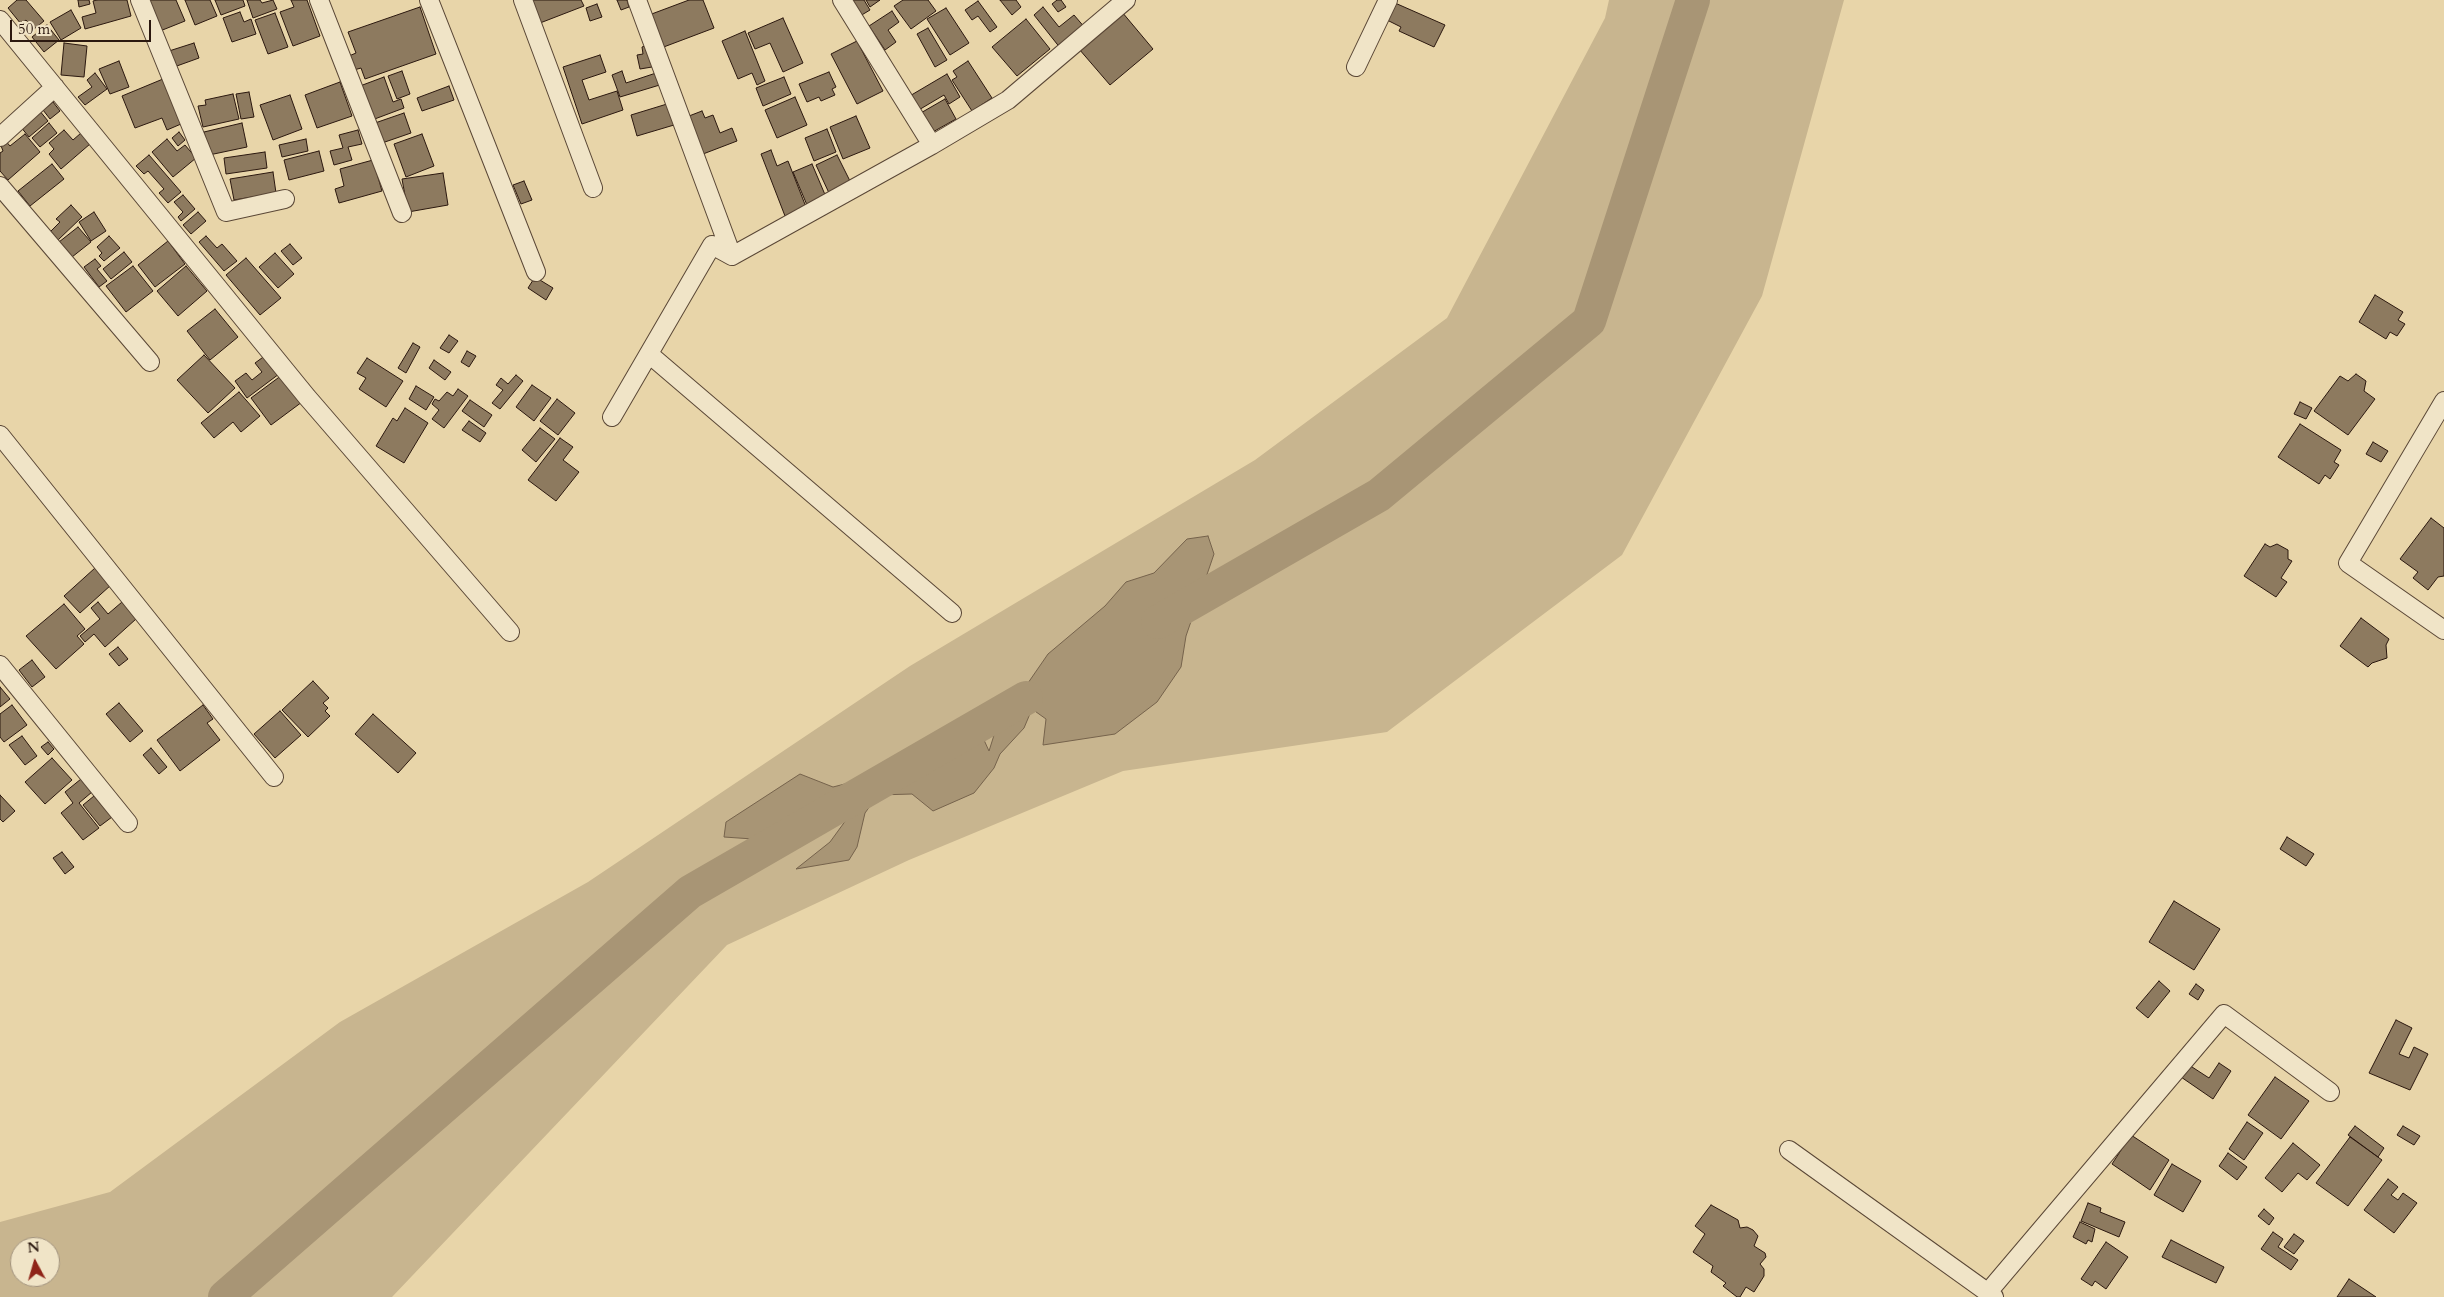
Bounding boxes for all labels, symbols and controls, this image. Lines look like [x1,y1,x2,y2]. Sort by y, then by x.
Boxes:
scale bar [12,10,154,42]
text: 50 m [18,19,50,39]
north arrow [10,1237,60,1287]
text: N [26,1237,41,1258]

